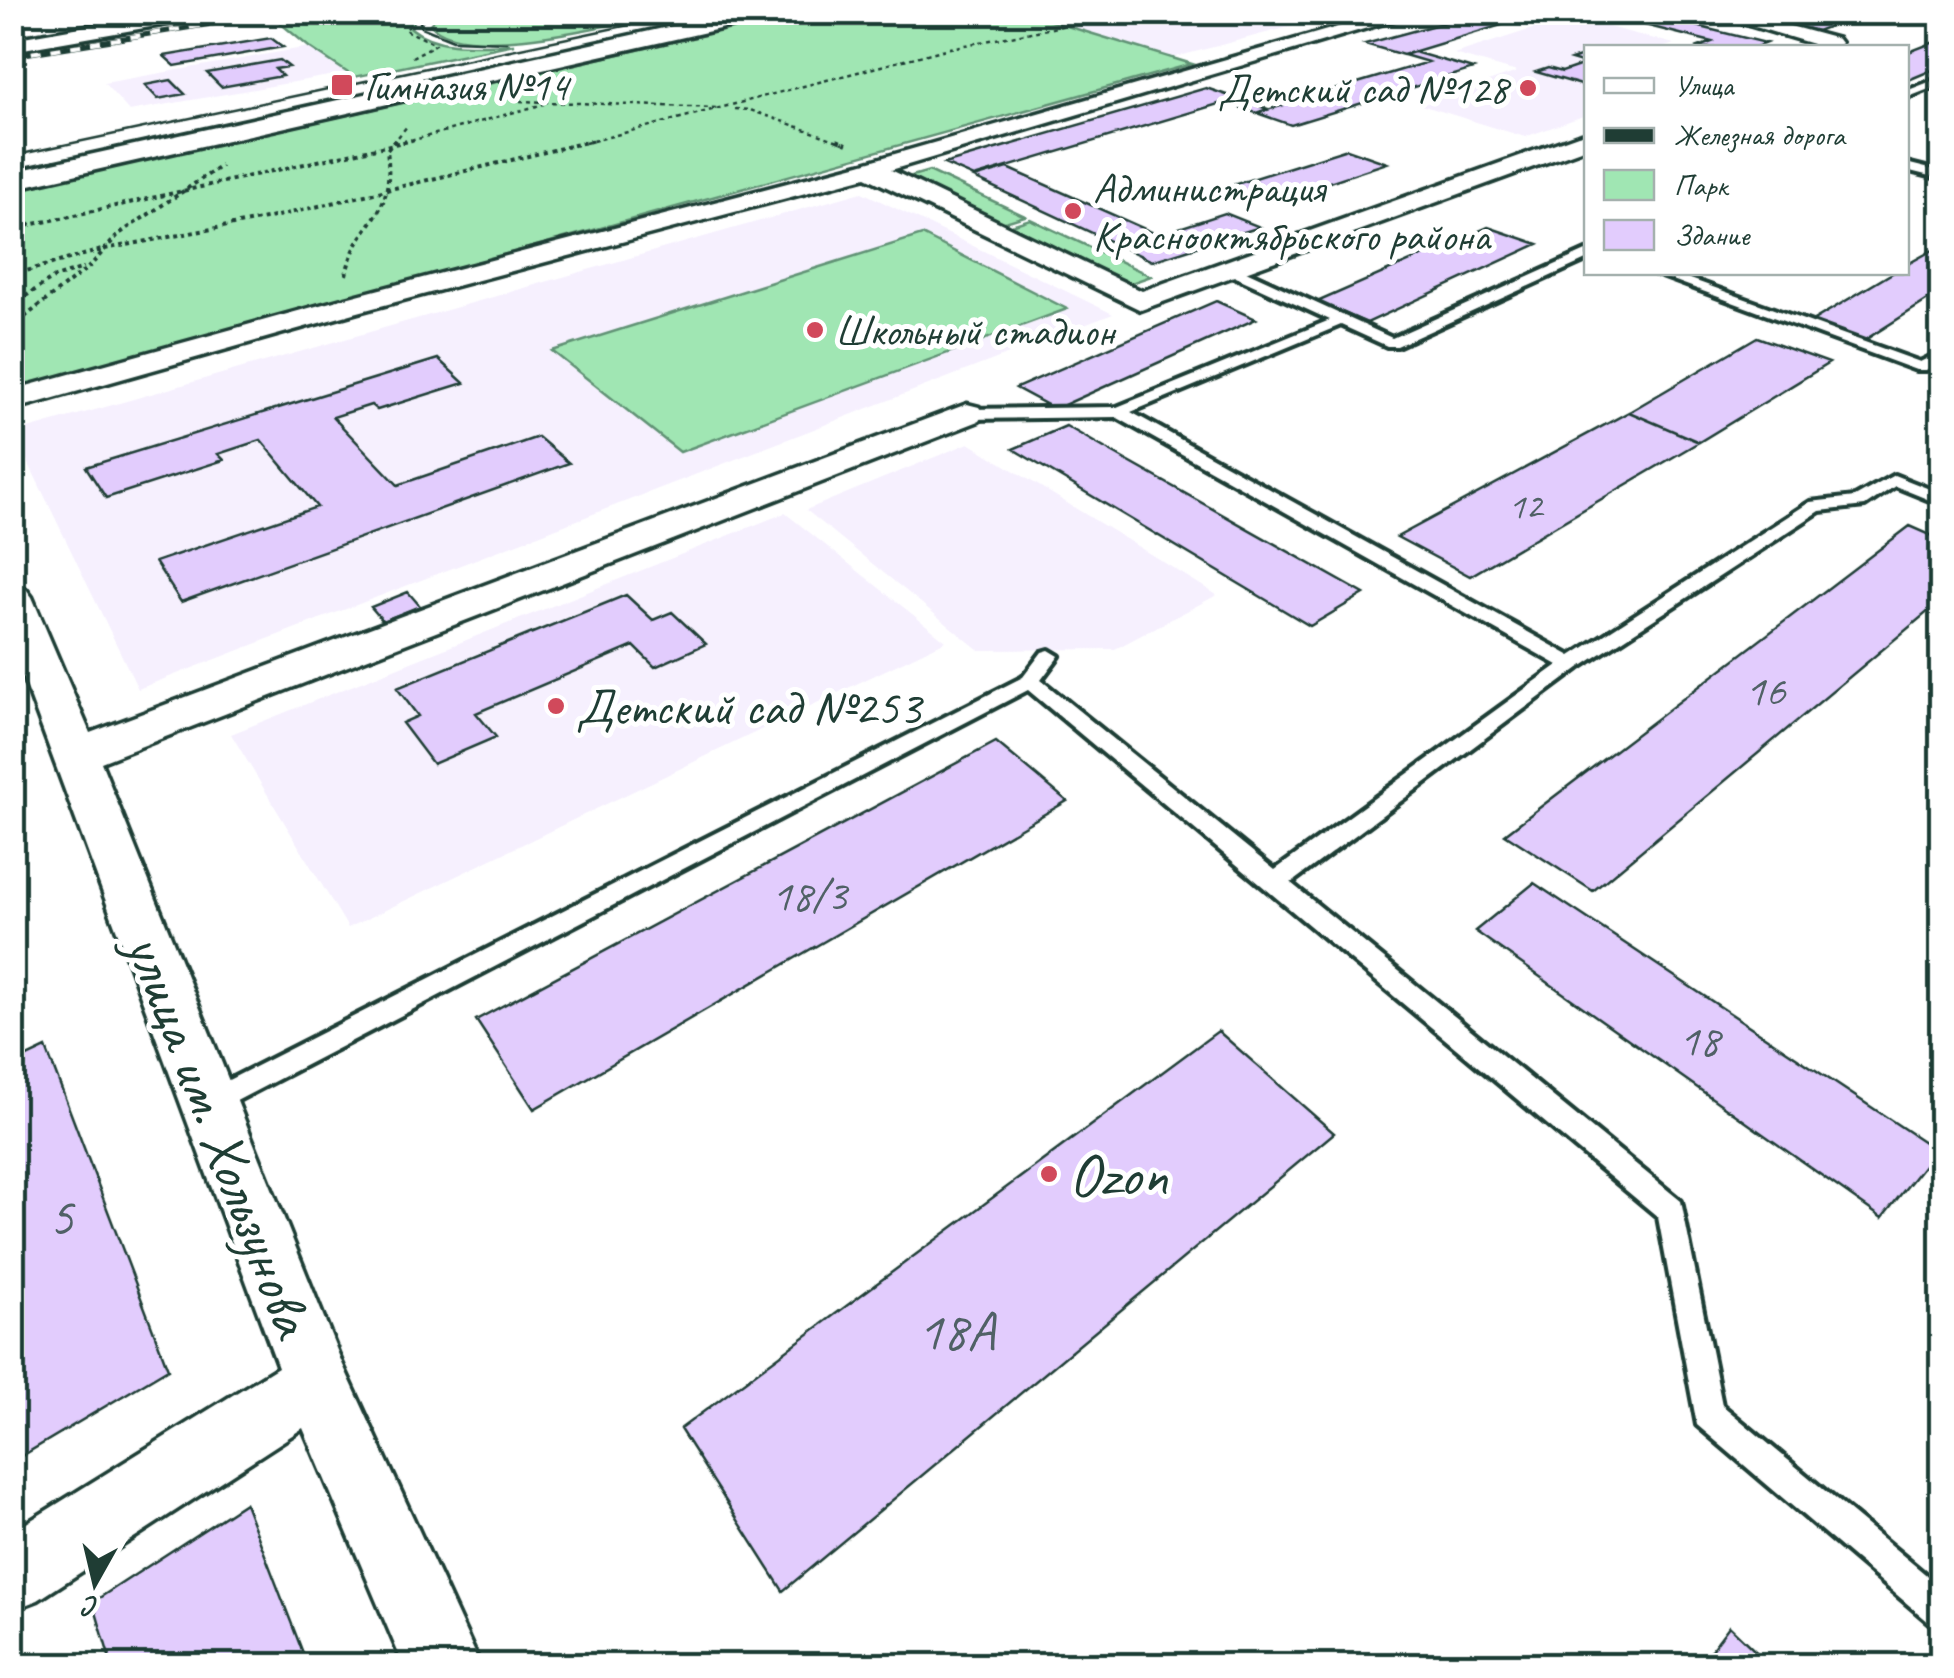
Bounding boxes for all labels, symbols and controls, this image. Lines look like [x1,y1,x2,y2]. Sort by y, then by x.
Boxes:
legend [1584,45,1909,275]
place label: Гимназия №14 [364,60,572,113]
place label: Детский сад №128 [1218,63,1512,116]
text: Улица [1674,66,1735,104]
marker: Гимназия №14 [329,72,355,98]
marker: Детский сад №128 [1517,77,1539,99]
text: Железная дорога [1674,116,1847,154]
place label: Администрация Краснооктябрьского района [1093,162,1493,263]
text: Парк [1674,166,1730,204]
marker: Администрация Краснооктябрьского района [1062,200,1084,222]
text: Здание [1674,216,1751,254]
place label: Школьный стадион [835,305,1117,358]
marker: Школьный стадион [804,319,826,341]
house number: 12 [1508,482,1545,529]
house number: 16 [1745,662,1787,719]
place label: Детский сад №253 [576,676,925,739]
marker: Детский сад №253 [545,695,567,717]
house number: 18/3 [771,867,850,924]
street label: улица им. Хользунова [107,920,333,1350]
house number: 18 [1679,1012,1723,1069]
place label: Ozon [1069,1137,1169,1213]
marker: Ozon [1038,1163,1060,1185]
house number: 5 [49,1182,76,1252]
house number: 18А [917,1296,997,1366]
north arrow [45,1533,145,1633]
text: С [79,1589,101,1626]

